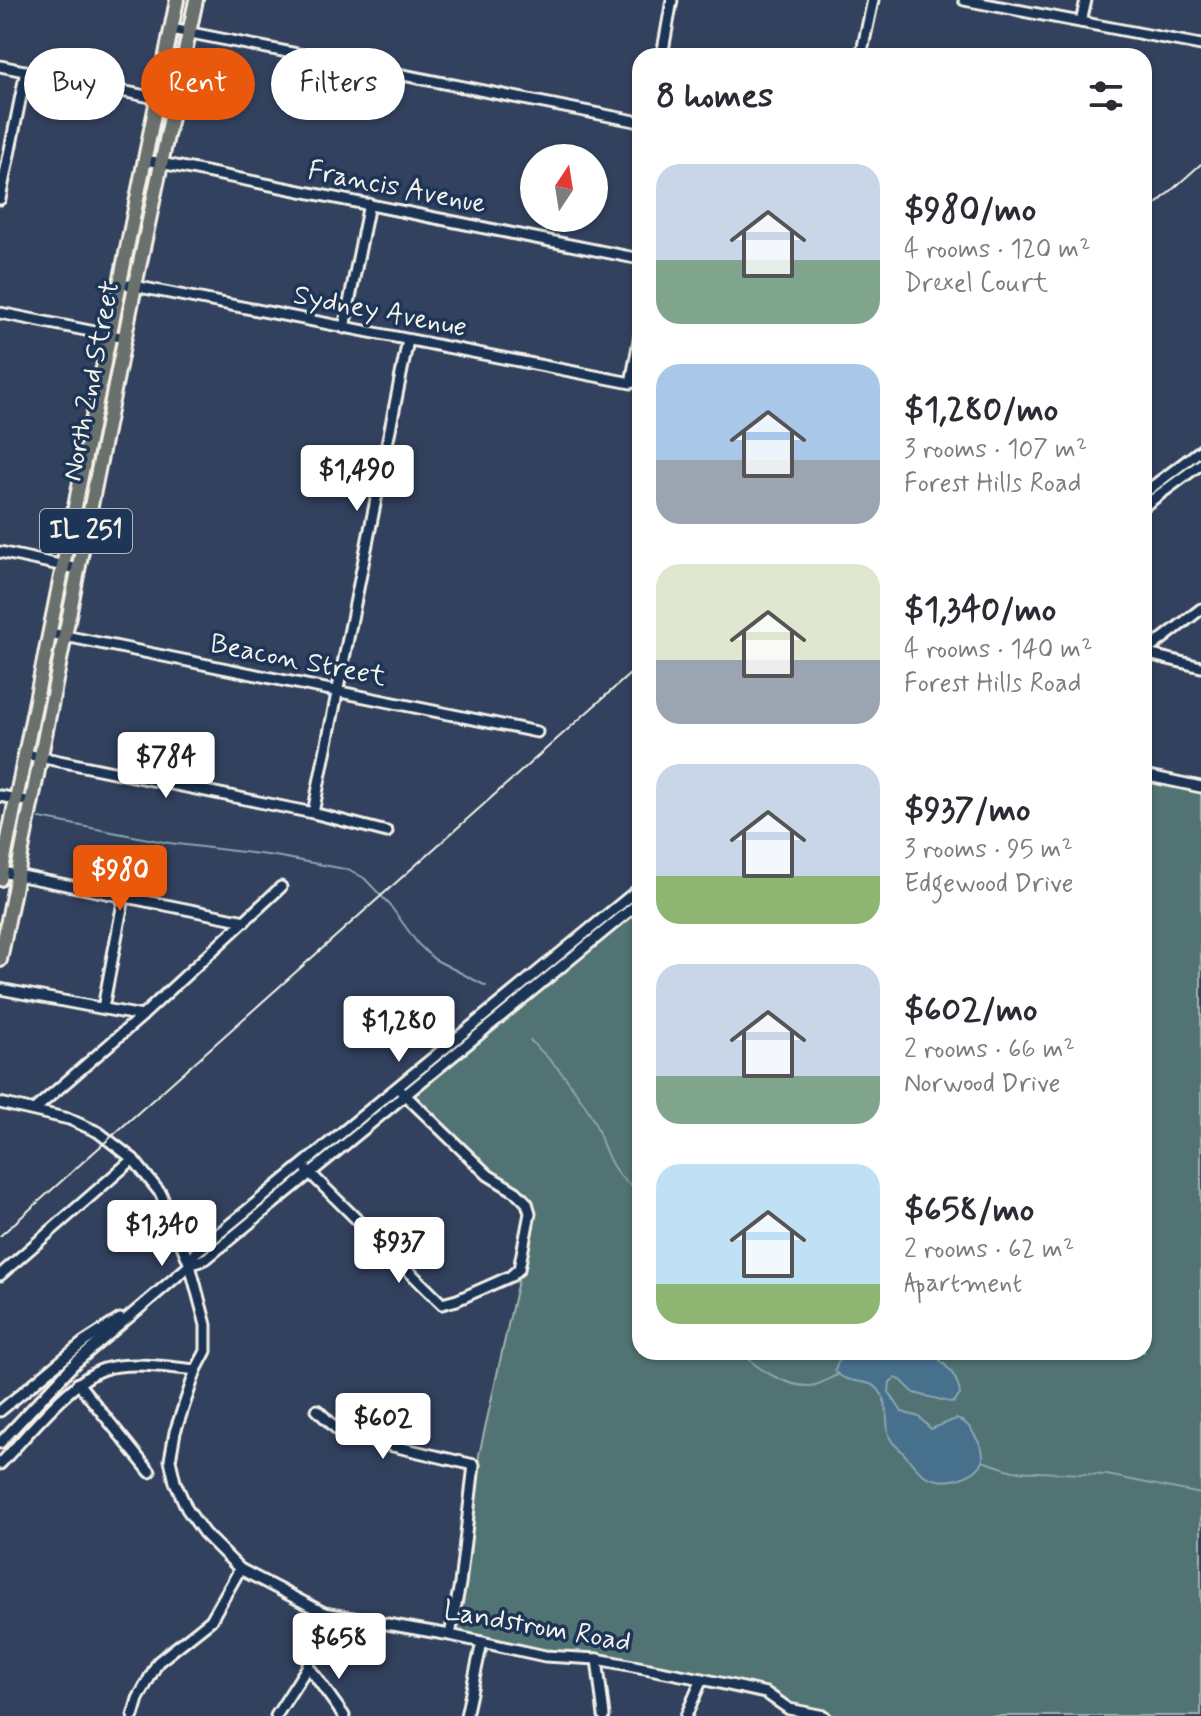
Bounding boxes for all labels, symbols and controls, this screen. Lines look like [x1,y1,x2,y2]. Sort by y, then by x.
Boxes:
chip: Buy [24,48,125,120]
chip: Rent [141,48,255,120]
chip: Filters [271,48,405,120]
text: 8 homes [656,74,773,119]
icon: filters [1084,74,1128,118]
north arrow [520,144,608,232]
map controls [520,144,608,232]
street label: Francis Avenue [305,153,489,223]
text: $980/mo [904,188,1036,233]
icon: home [720,196,816,292]
text: 4 rooms · 120 m² [904,233,1091,267]
text: Drexel Court [904,267,1048,301]
street label: Sydney Avenue [290,277,470,347]
street label: North 2nd Street [54,278,130,484]
text: $1,280/mo [904,388,1058,433]
icon: home [720,396,816,492]
text: 3 rooms · 107 m² [904,433,1087,467]
pin: $1,490 [292,445,422,513]
text: $1,490 [319,454,395,488]
text: Forest Hills Road [904,467,1081,501]
road number: IL 251 [40,509,132,553]
text: $1,340/mo [904,588,1056,633]
icon: home [720,596,816,692]
street label: Beacon Street [207,626,390,696]
text: 4 rooms · 140 m² [904,633,1093,667]
text: Forest Hills Road [904,667,1081,701]
pin: $784 [119,732,213,800]
text: $784 [136,741,196,775]
text: $937/mo [904,788,1030,833]
icon: home [720,796,816,892]
text: 3 rooms · 95 m² [904,833,1073,867]
pin: $980 [73,845,167,913]
text: $980 [91,854,149,888]
text: Edgewood Drive [904,867,1074,901]
text: $602/mo [904,988,1038,1033]
pin: $1,280 [334,996,464,1064]
icon: home [720,996,816,1092]
text: $1,280 [362,1005,436,1039]
text: 2 rooms · 66 m² [904,1033,1075,1067]
text: Norwood Drive [904,1067,1061,1101]
text: $658/mo [904,1188,1034,1233]
icon: home [720,1196,816,1292]
pin: $1,340 [97,1200,227,1268]
text: $1,340 [125,1209,199,1243]
pin: $937 [352,1217,446,1285]
text: $937 [372,1226,426,1260]
text: 2 rooms · 62 m² [904,1233,1074,1267]
text: Apartment [904,1267,1022,1301]
pin: $602 [336,1393,430,1461]
text: $602 [354,1402,413,1436]
street label: Landstrom Road [440,1592,634,1662]
pin: $658 [292,1613,386,1681]
text: $658 [311,1622,367,1656]

